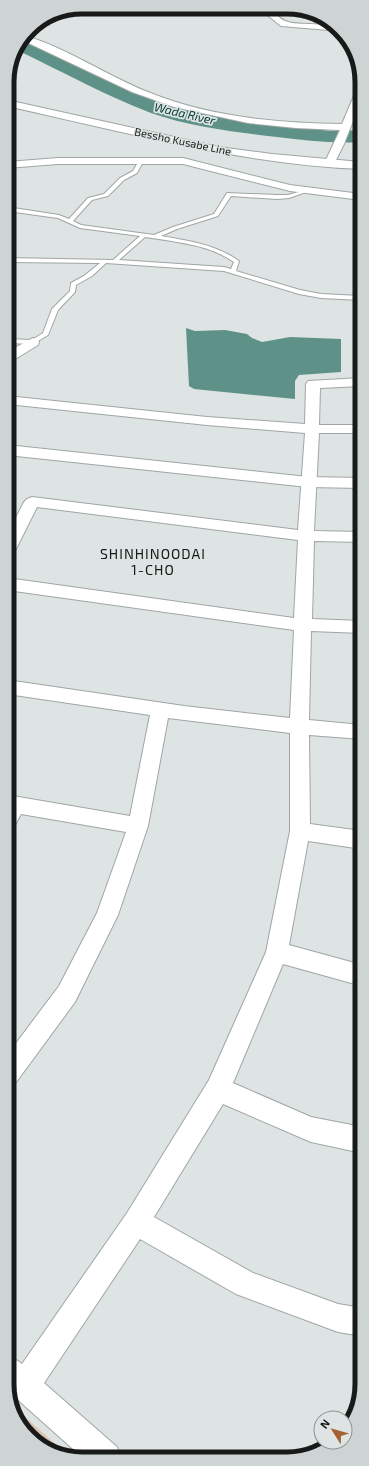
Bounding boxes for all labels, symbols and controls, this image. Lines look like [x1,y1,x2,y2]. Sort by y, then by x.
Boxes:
water label: Wada River [153,99,217,127]
street label: Bessho Kusabe Line [133,124,233,158]
district label: SHINHINOODAI 1-CHO [100,545,206,578]
north arrow [313,1410,353,1450]
text: N [317,1417,332,1431]

